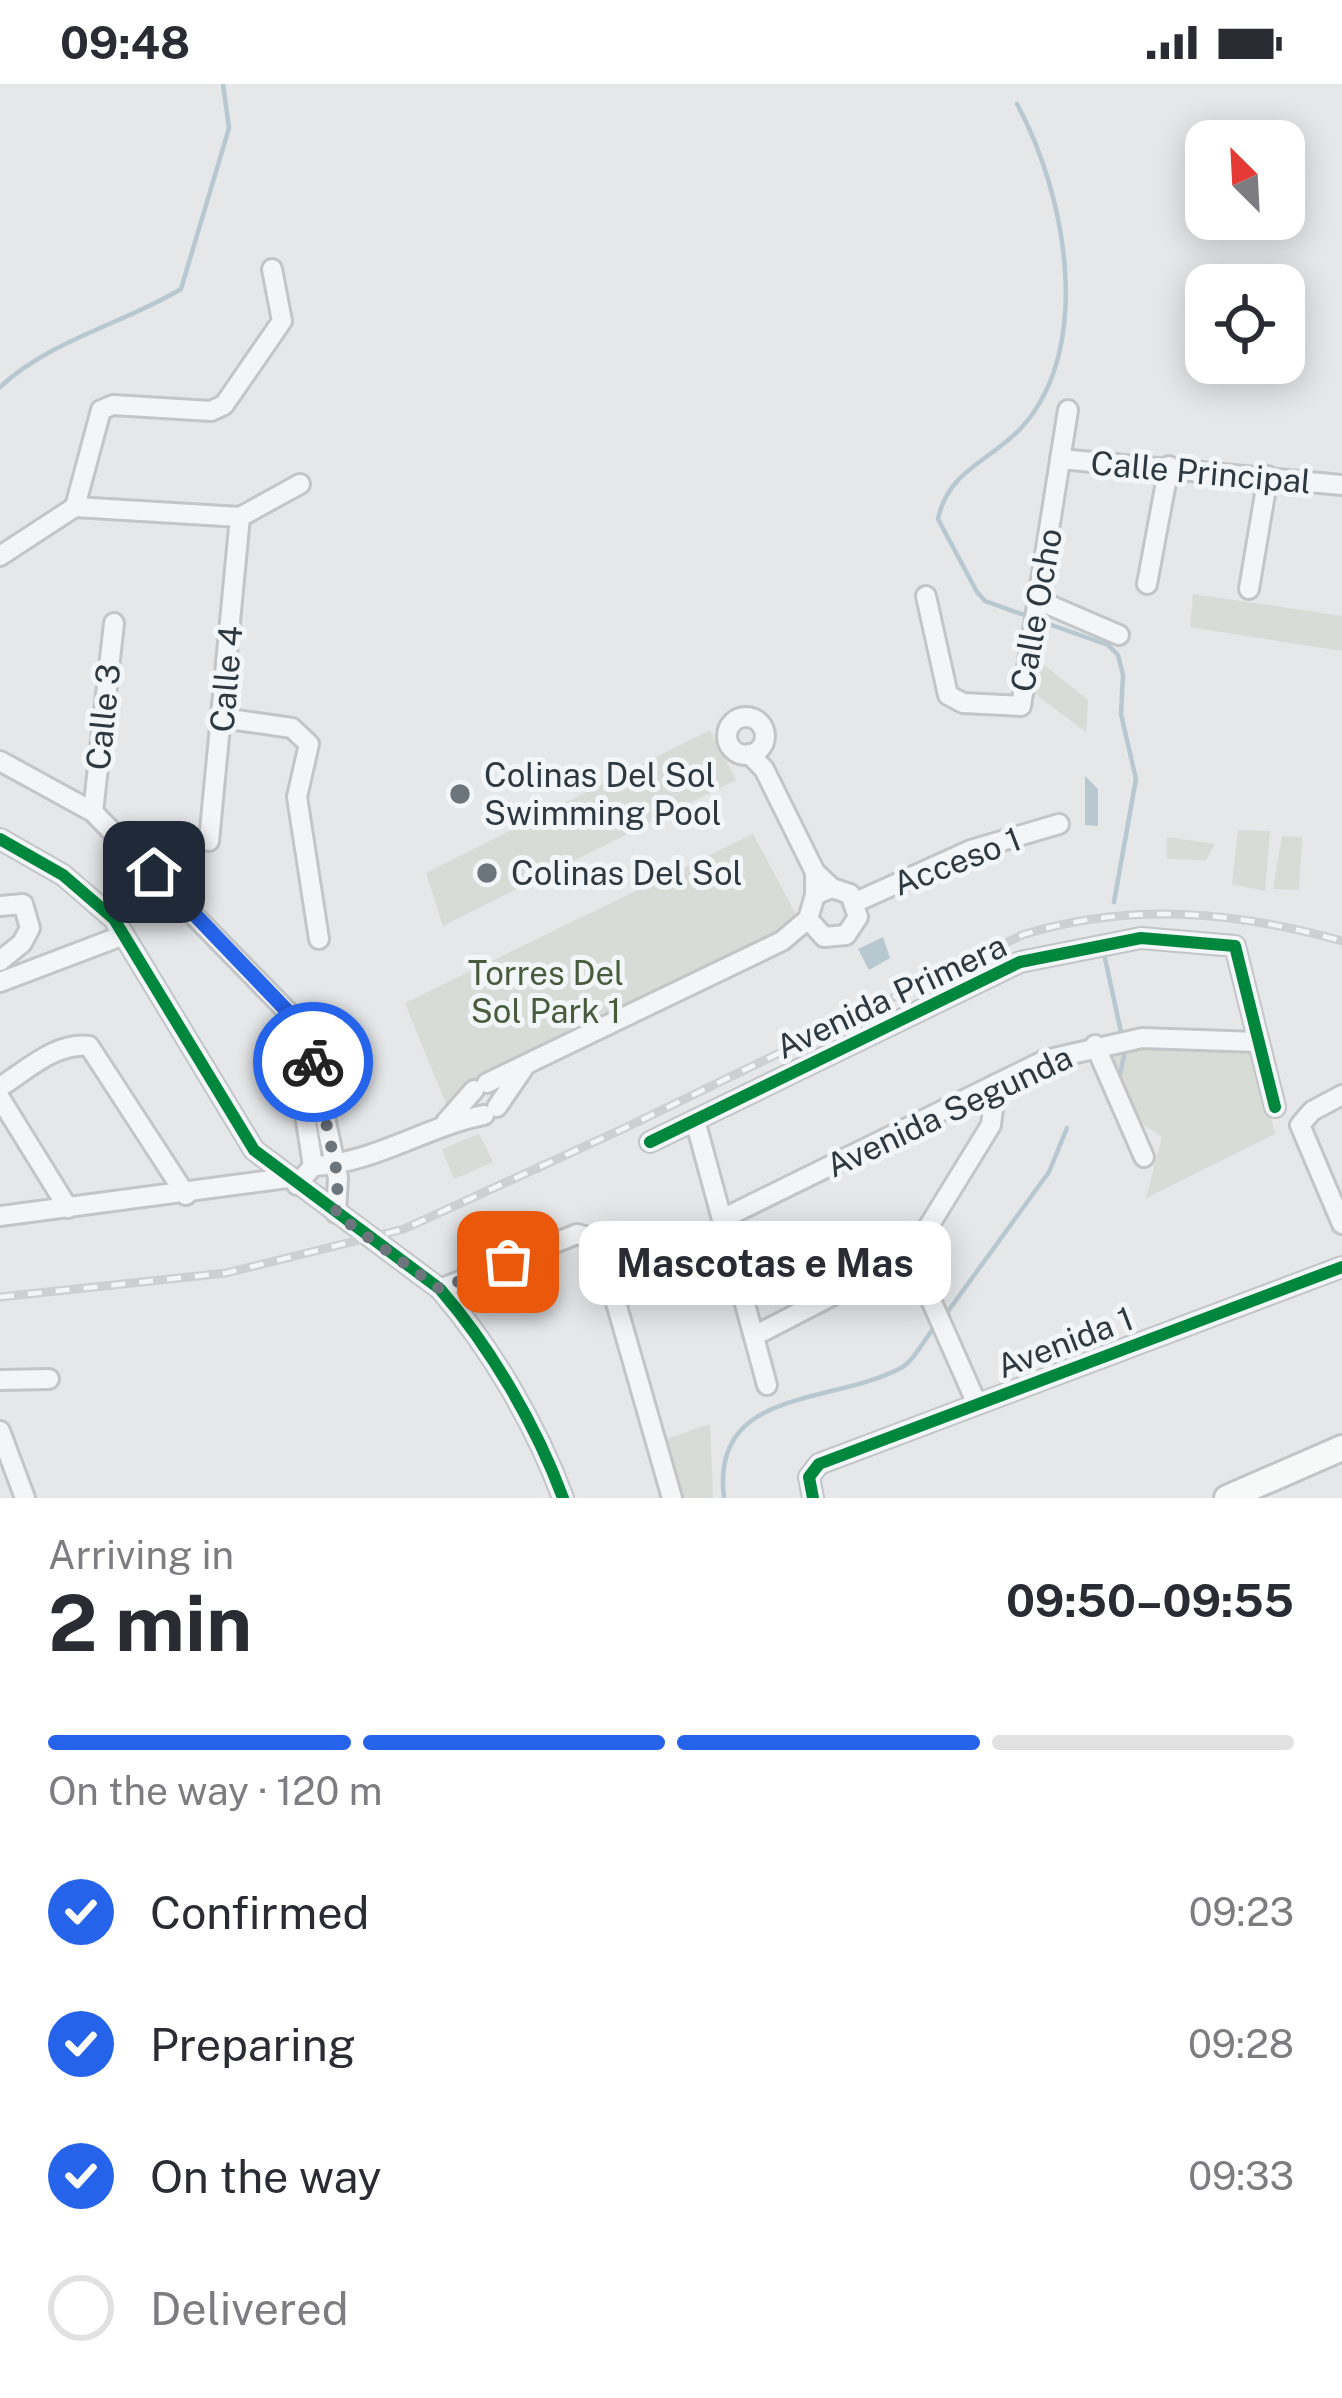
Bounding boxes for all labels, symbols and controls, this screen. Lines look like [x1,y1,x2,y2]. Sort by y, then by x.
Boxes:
text: 09:48 [60,16,190,69]
north arrow [1185,120,1305,240]
map controls [1185,120,1305,384]
button: locate [1185,264,1305,384]
street label: Calle Principal [1089,443,1313,501]
street label: Calle Ocho [1003,525,1069,695]
street label: Calle 4 [202,624,250,734]
street label: Calle 3 [79,662,127,772]
place label: Colinas Del Sol Swimming Pool [484,756,722,832]
marker: Colinas Del Sol Swimming Pool [447,781,473,807]
street label: Acceso 1 [888,819,1026,903]
pin [103,821,205,923]
icon: home [121,839,187,905]
place label: Colinas Del Sol [511,854,743,892]
marker: Colinas Del Sol [474,860,500,886]
street label: Avenida Primera [770,926,1012,1066]
park label: Torres Del Sol Park 1 [468,954,624,1030]
courier [253,1002,373,1122]
icon: bike [280,1029,346,1095]
street label: Avenida Segunda [820,1037,1078,1185]
pin [457,1211,559,1313]
callout: Mascotas e Mas [580,1220,952,1304]
icon: bag [475,1229,541,1295]
text: Mascotas e Mas [616,1240,914,1286]
street label: Avenida 1 [991,1299,1139,1385]
text: Arriving in [48,1532,234,1578]
text: 09:50–09:55 [1006,1574,1294,1627]
text: 2 min [48,1577,252,1669]
text: On the way · 120 m [48,1768,383,1814]
icon: check [48,1879,114,1945]
text: Confirmed [150,1886,369,1939]
text: 09:23 [1189,1889,1294,1935]
icon: check [48,2011,114,2077]
text: Preparing [150,2018,356,2071]
text: 09:28 [1188,2021,1294,2067]
icon: check [48,2143,114,2209]
text: On the way [150,2150,382,2203]
text: 09:33 [1188,2153,1294,2199]
text: Delivered [150,2282,349,2335]

